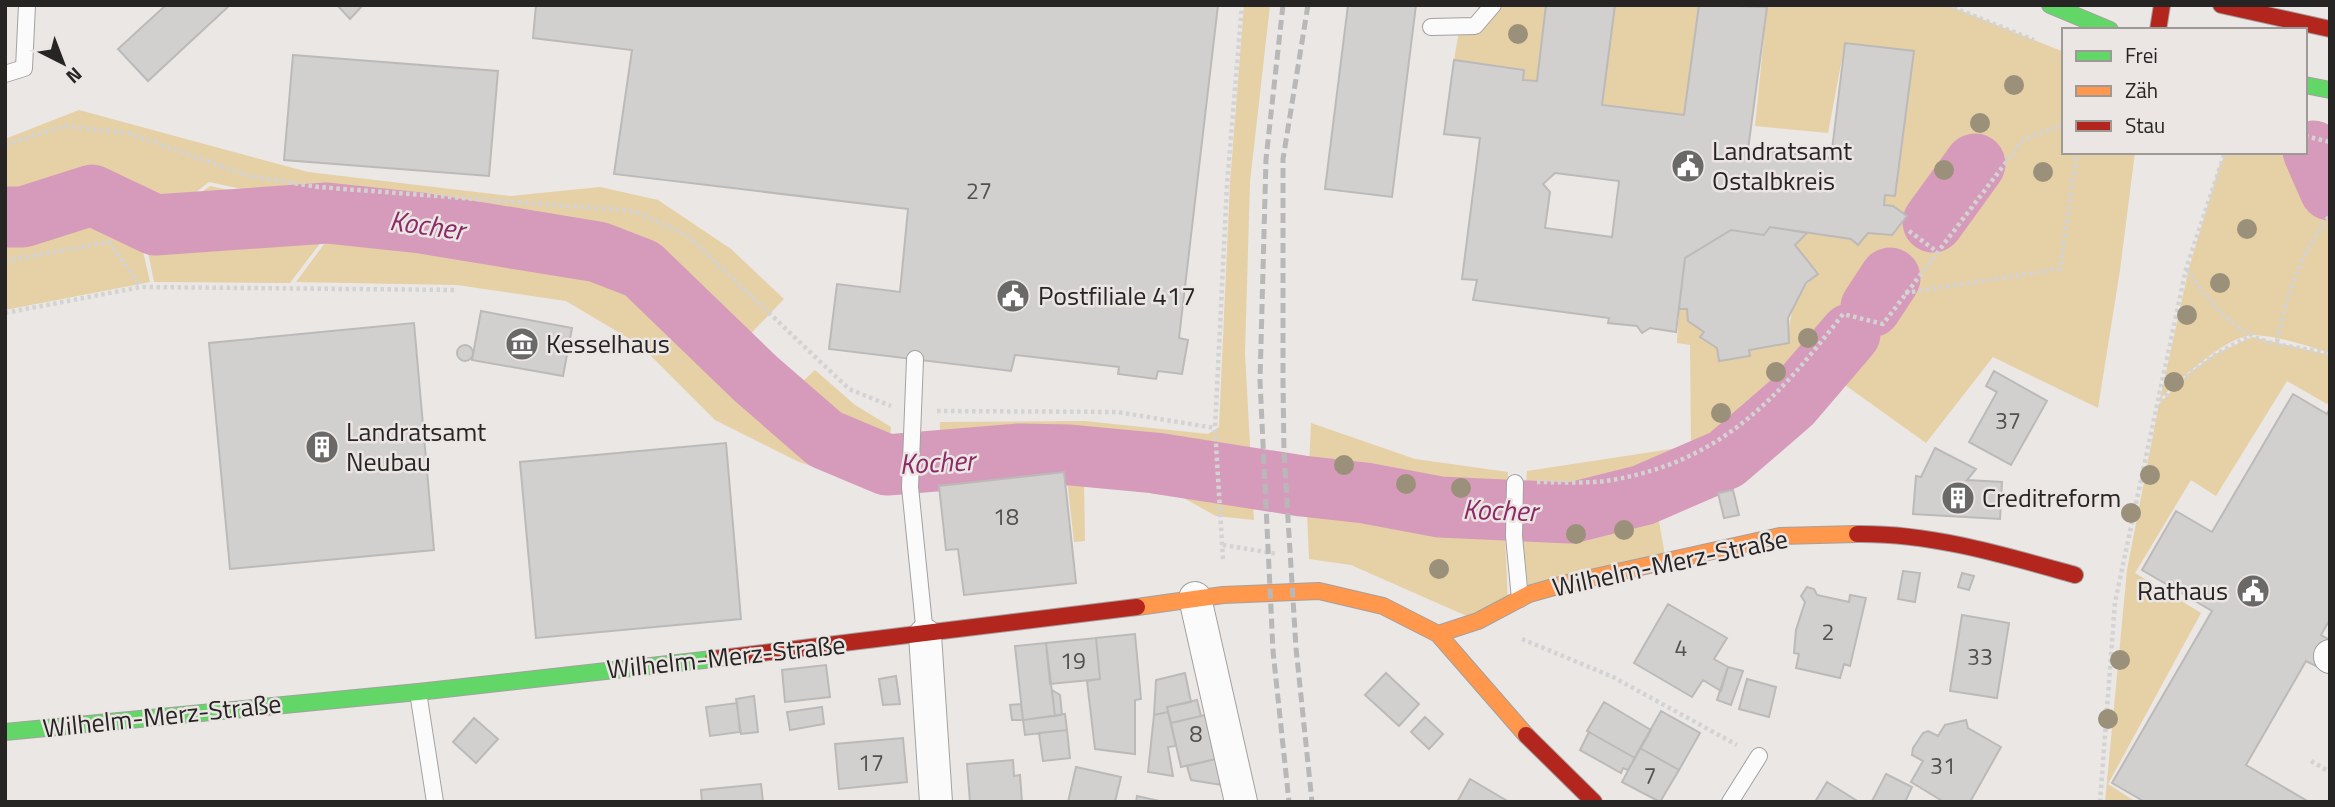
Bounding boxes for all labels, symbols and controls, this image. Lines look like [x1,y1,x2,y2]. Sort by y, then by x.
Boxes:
north arrow [28,28,98,98]
legend [2062,28,2307,154]
text: Frei [2125,39,2158,71]
text: N [60,61,89,91]
text: Zäh [2125,74,2158,106]
text: Stau [2125,109,2165,141]
place label: Landratsamt Ostalbkreis [1712,131,1852,200]
public building icon: Landratsamt Ostalbkreis [1669,147,1707,185]
house number: 27 [966,173,992,208]
water label: Kocher [387,198,470,251]
place label: Postfiliale 417 [1038,276,1196,315]
public building icon: Postfiliale 417 [994,277,1032,315]
place label: Kesselhaus [546,324,670,363]
museum icon: Kesselhaus [503,325,541,363]
house number: 37 [1995,403,2021,438]
place label: Landratsamt Neubau [346,412,486,481]
building icon: Landratsamt Neubau [303,428,341,466]
water label: Kocher [898,438,979,485]
place label: Creditreform [1982,478,2121,517]
building icon: Creditreform [1939,479,1977,517]
water label: Kocher [1462,487,1541,532]
house number: 18 [993,499,1019,534]
street label: Wilhelm-Merz-Straße [1549,519,1791,606]
place label: Rathaus [2137,571,2228,610]
public building icon: Rathaus [2234,572,2272,610]
house number: 2 [1822,614,1834,649]
street label: Wilhelm-Merz-Straße [605,625,847,688]
house number: 4 [1675,630,1687,665]
house number: 33 [1967,639,1993,674]
house number: 19 [1060,643,1086,678]
street label: Wilhelm-Merz-Straße [41,684,283,747]
house number: 8 [1190,716,1203,751]
house number: 17 [858,745,884,780]
house number: 31 [1930,748,1956,783]
house number: 7 [1644,758,1656,793]

